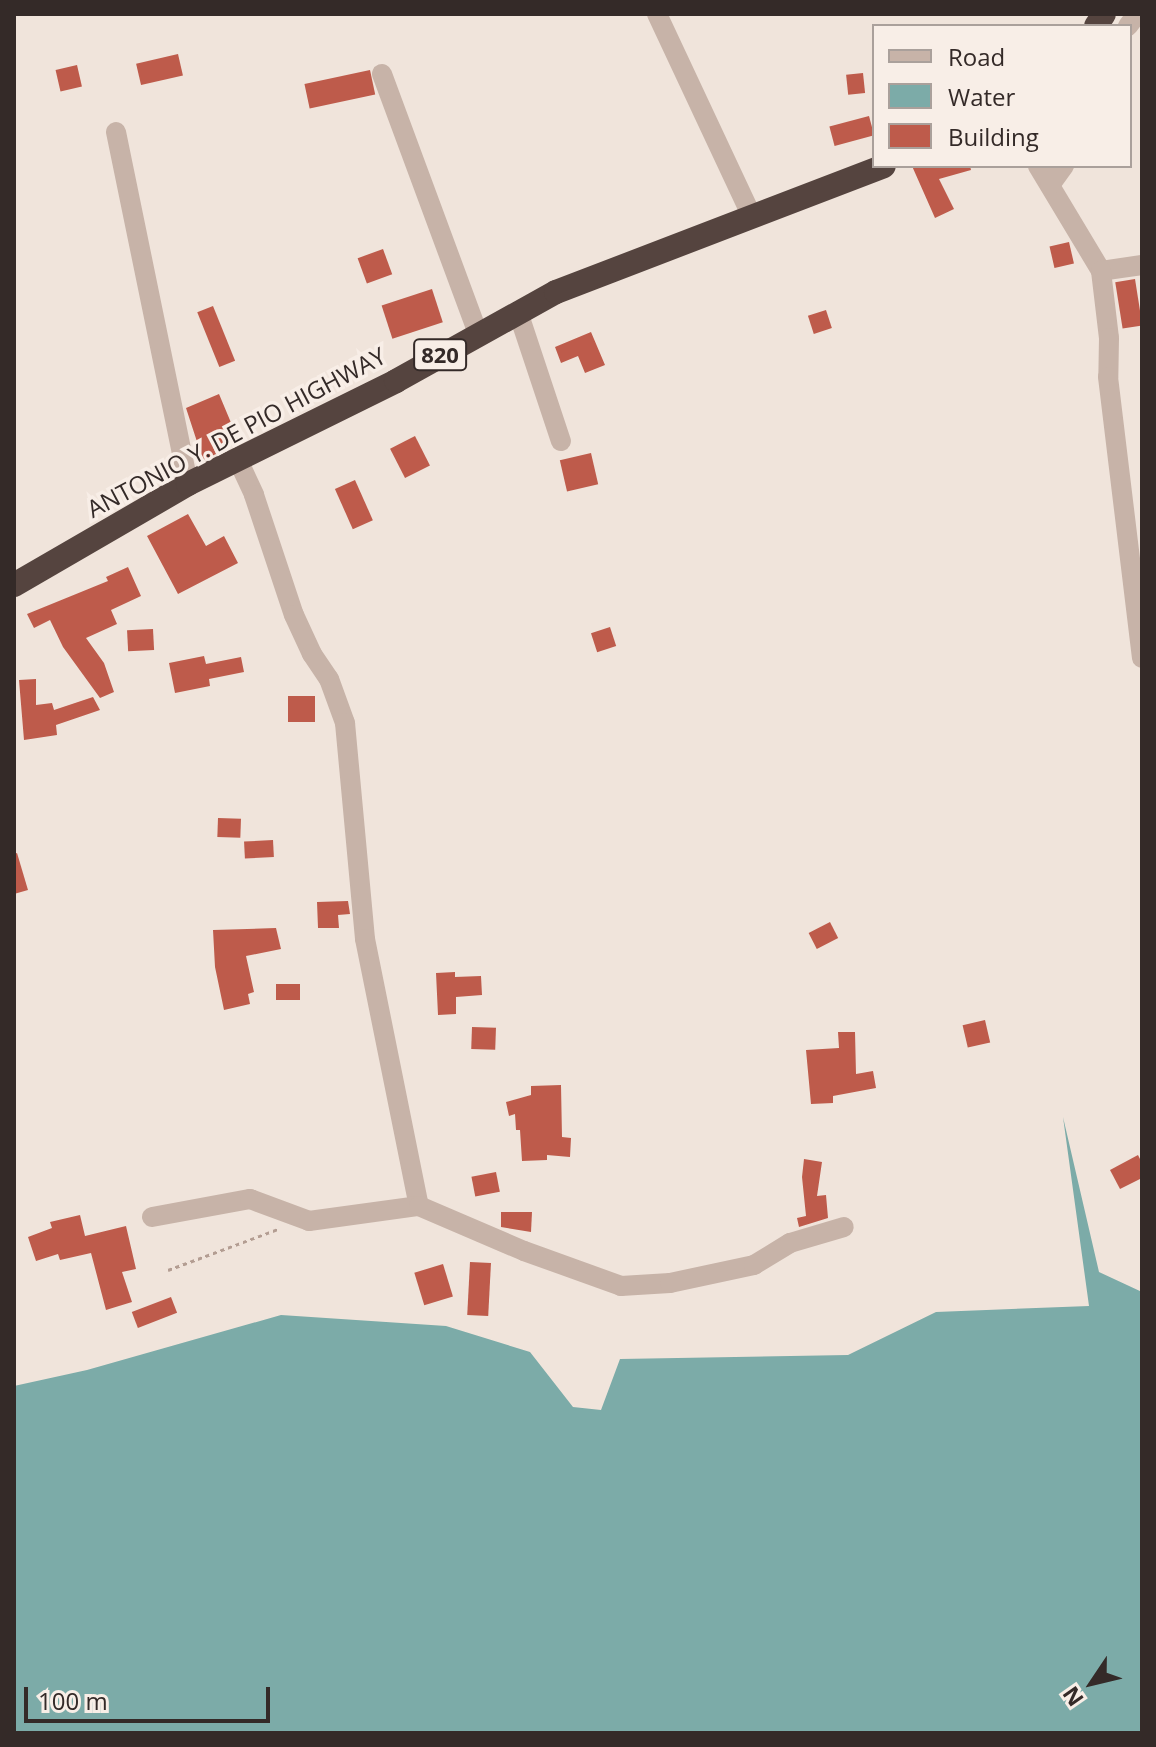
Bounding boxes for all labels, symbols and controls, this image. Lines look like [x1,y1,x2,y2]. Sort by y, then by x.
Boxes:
legend [872,24,1132,168]
text: Road [948,40,1005,73]
text: Water [948,80,1015,113]
text: Building [948,120,1039,153]
road number: 820 [412,337,468,373]
street label: ANTONIO Y. DE PIO HIGHWAY [82,341,390,523]
north arrow [1052,1643,1132,1723]
scale bar [28,1671,274,1721]
text: N [1055,1681,1090,1713]
text: 100 m [38,1684,108,1717]

